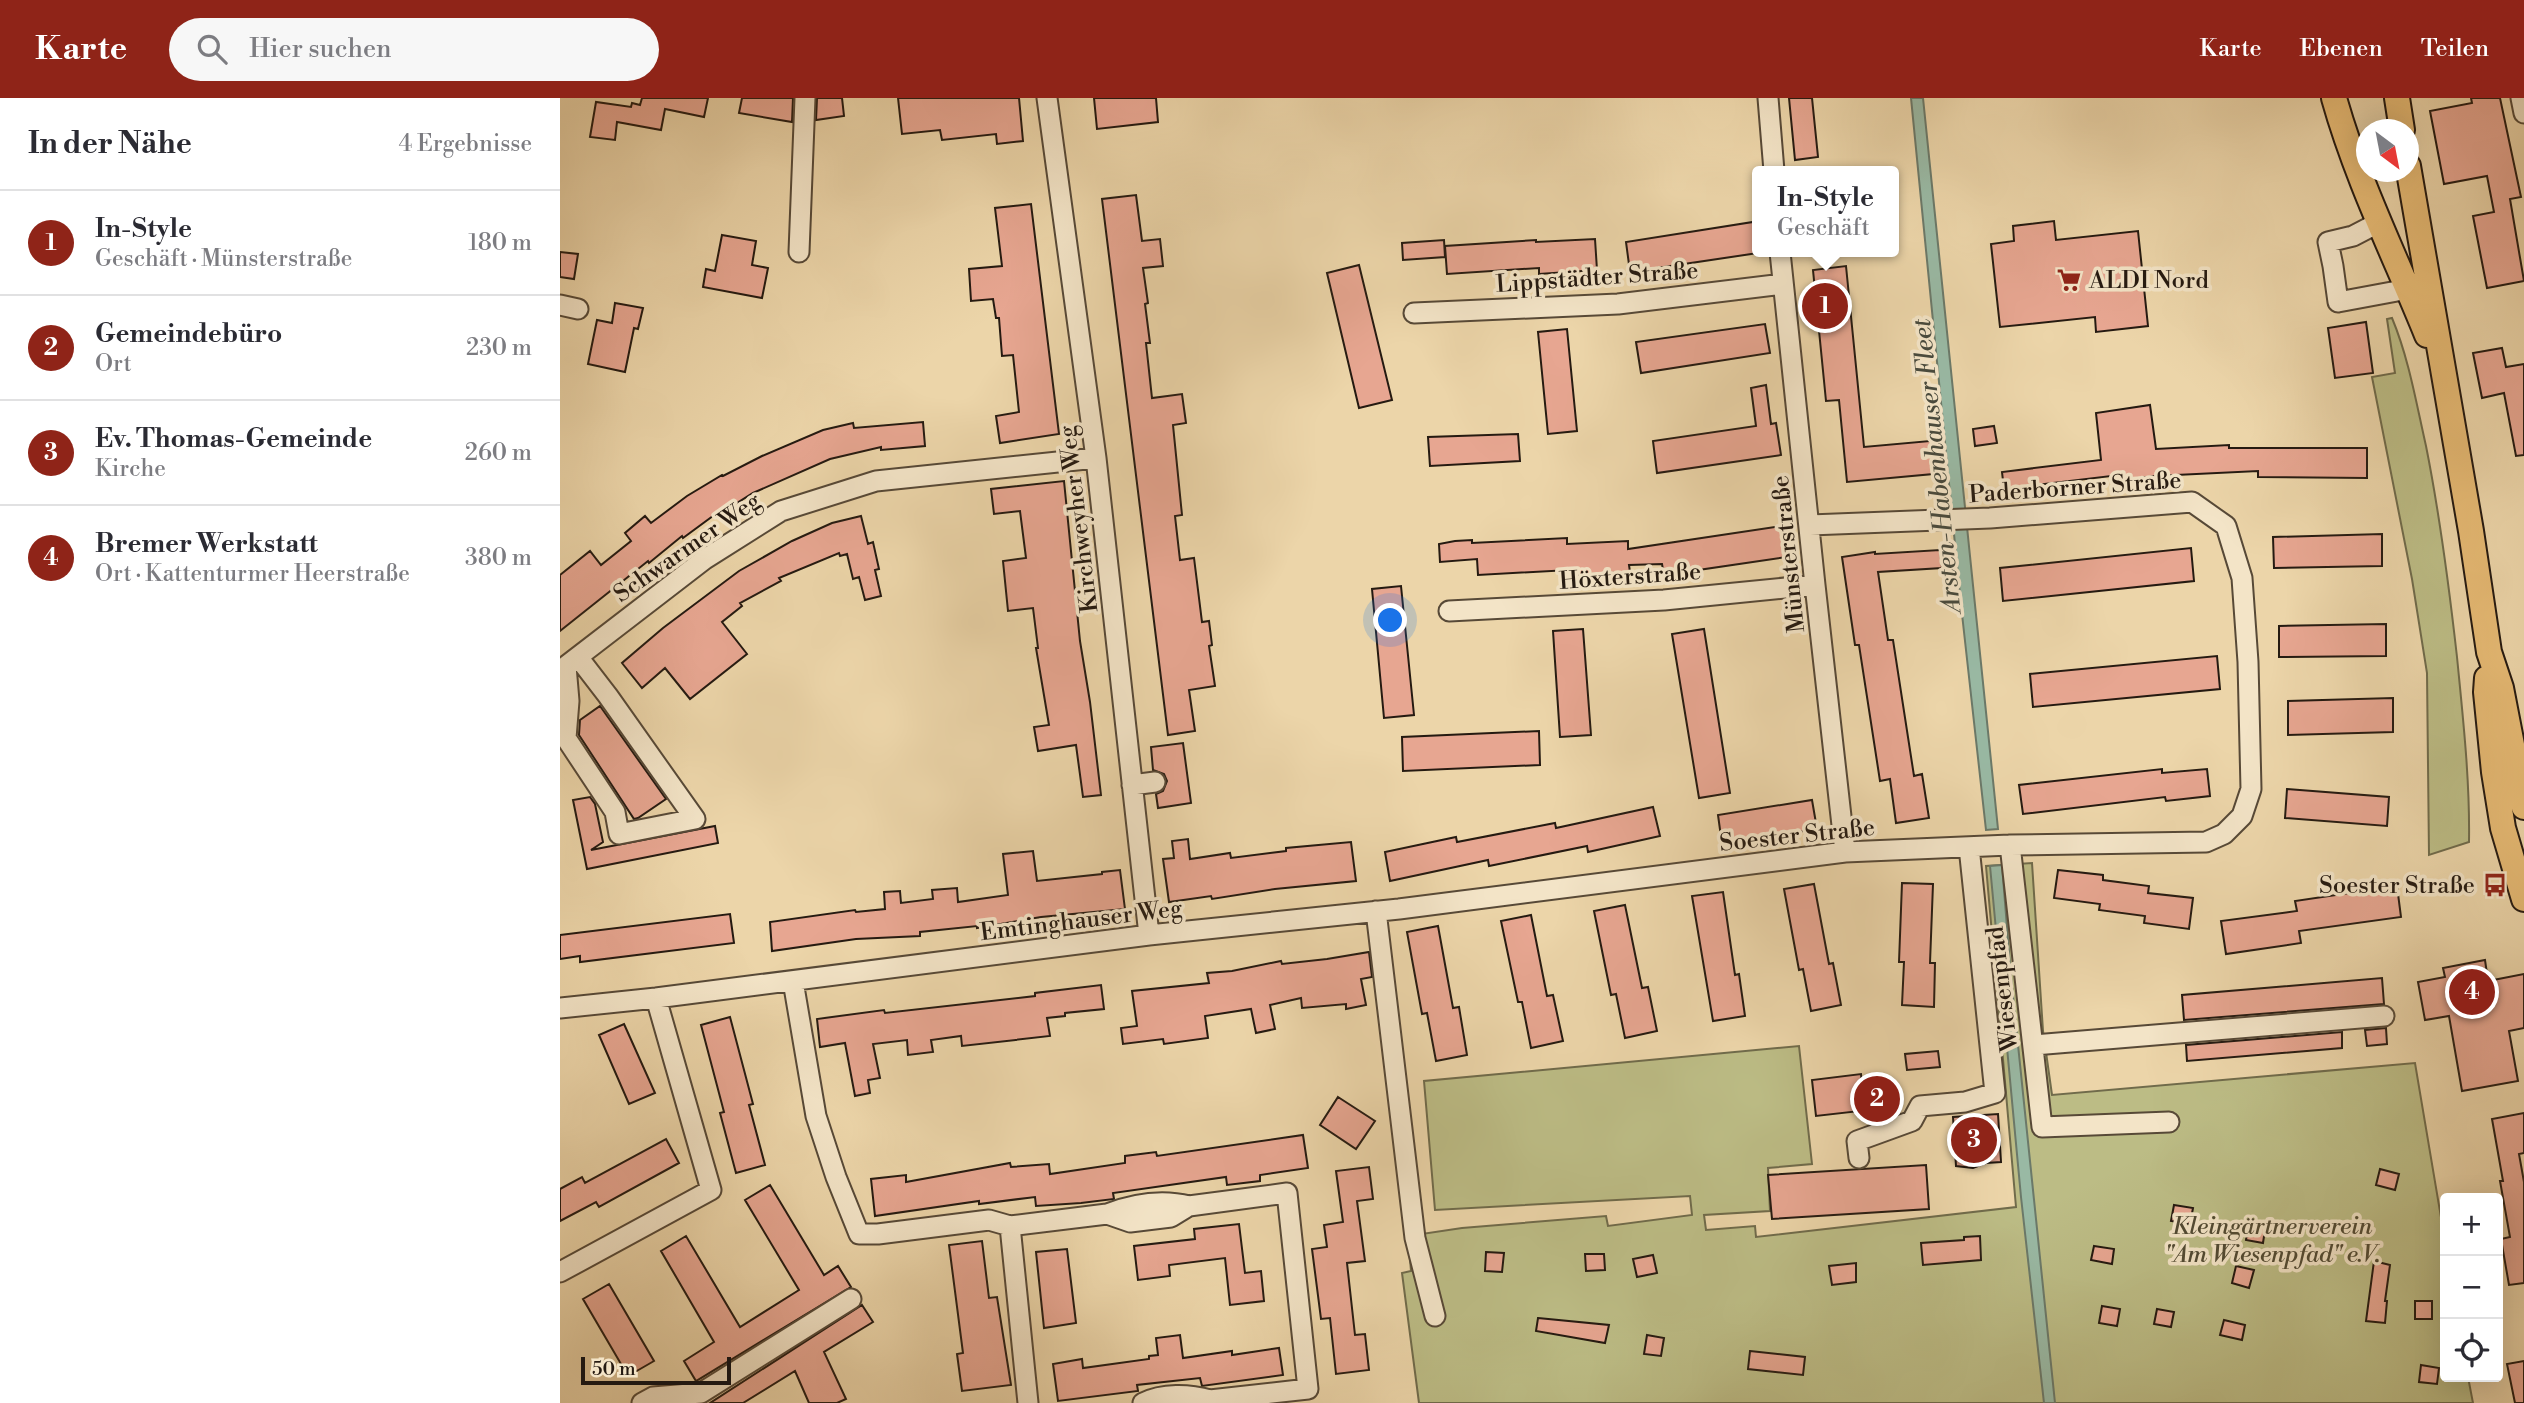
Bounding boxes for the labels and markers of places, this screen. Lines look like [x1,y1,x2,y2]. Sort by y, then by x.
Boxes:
supermarket icon: ALDI Nord [2055,266,2083,294]
place label: ALDI Nord [2088,266,2209,296]
pin: 1 [1802,280,1848,332]
place label: Soester Straße [2319,871,2475,901]
bus stop icon: Soester Straße [2481,871,2509,899]
pin: 4 [2449,966,2495,1018]
pin: 2 [1854,1073,1900,1125]
pin: 3 [1951,1114,1997,1166]

